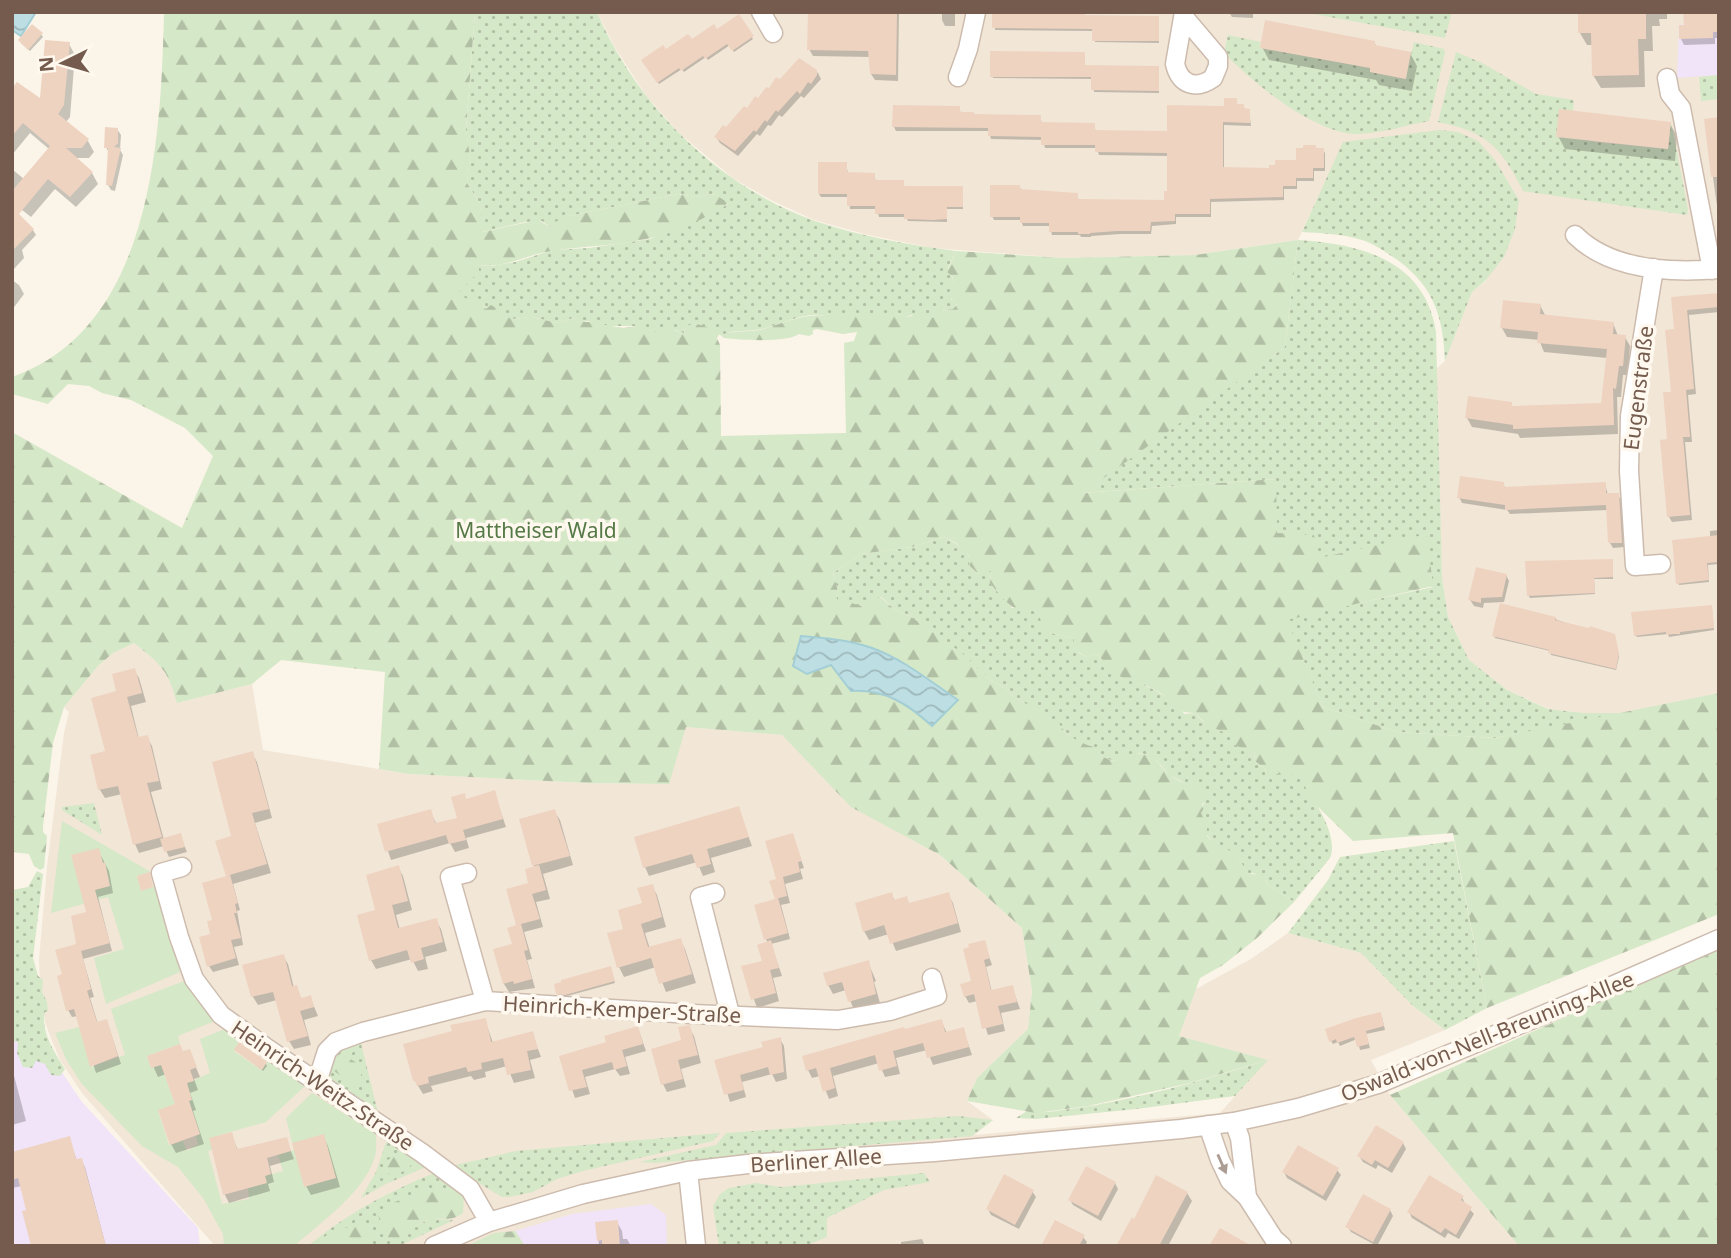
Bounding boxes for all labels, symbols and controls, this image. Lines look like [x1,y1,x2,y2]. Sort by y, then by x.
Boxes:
north arrow [28,28,98,98]
text: N [32,56,60,73]
street label: Eugenstraße [1616,324,1660,452]
park label: Mattheiser Wald [455,516,617,544]
street label: Oswald-von-Nell-Breuning-Allee [1336,964,1638,1108]
street label: Heinrich-Kemper-Straße [502,989,742,1029]
street label: Heinrich-Weitz-Straße [226,1013,420,1157]
street label: Berliner Allee [749,1141,883,1179]
one-way arrow [1216,1154,1228,1174]

